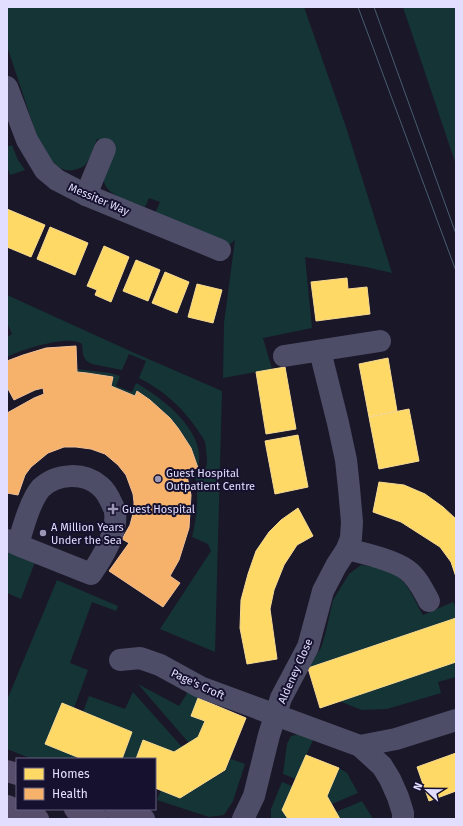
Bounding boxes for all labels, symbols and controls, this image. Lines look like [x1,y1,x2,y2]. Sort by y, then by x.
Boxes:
street label: Messiter Way [66,181,132,218]
place label: Guest Hospital Outpatient Centre [166,467,255,493]
marker: Guest Hospital Outpatient Centre [153,474,163,484]
marker: Guest Hospital [107,503,119,515]
place label: Guest Hospital [122,503,195,516]
place label: A Million Years Under the Sea [51,521,124,547]
marker: A Million Years Under the Sea [38,528,48,538]
street label: Aldeney Close [275,637,316,706]
street label: Page's Croft [169,666,227,702]
legend [16,758,156,810]
text: Homes [52,767,90,781]
north arrow [407,770,447,810]
text: N [411,781,426,792]
text: Health [52,787,88,801]

